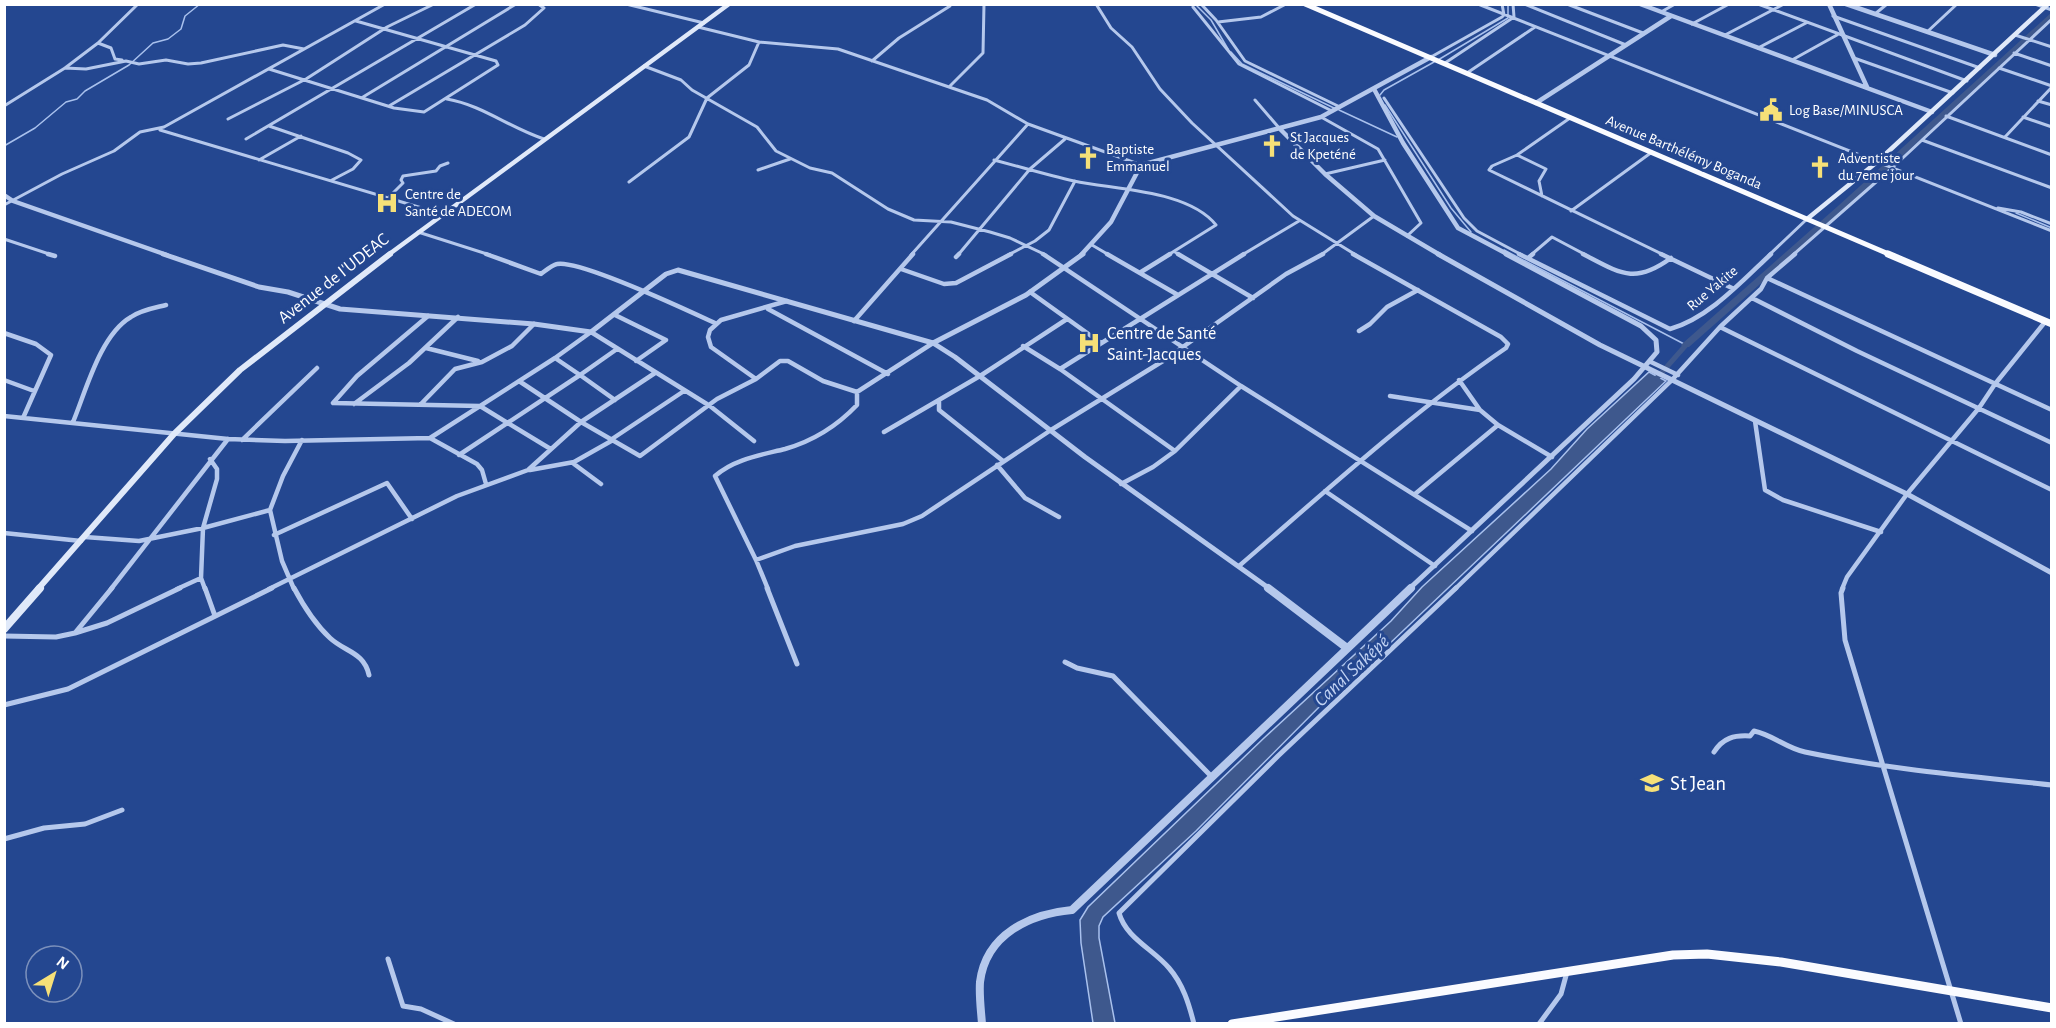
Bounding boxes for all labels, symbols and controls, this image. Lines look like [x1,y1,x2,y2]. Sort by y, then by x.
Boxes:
public building icon: Log Base/MINUSCA [1758,97,1784,123]
place label: Log Base/MINUSCA [1789,103,1903,118]
street label: Avenue Barthélémy Boganda [1603,113,1764,192]
place label: St Jacques de Kpeténé [1290,130,1356,162]
church icon: St Jacques de Kpeténé [1259,133,1285,159]
place label: Baptiste Emmanuel [1106,142,1170,174]
church icon: Baptiste Emmanuel [1075,145,1101,171]
place label: Adventiste du 7eme jour [1838,151,1914,183]
church icon: Adventiste du 7eme jour [1807,154,1833,180]
place label: Centre de Santé de ADECOM [405,187,512,219]
hospital icon: Centre de Santé de ADECOM [374,190,400,216]
street label: Avenue de I'UDEAC [275,230,392,327]
street label: Rue Yakite [1684,263,1741,314]
place label: Centre de Santé Saint-Jacques [1107,325,1216,364]
hospital icon: Centre de Santé Saint-Jacques [1076,330,1102,356]
water label: Canal Saképé [1310,631,1393,710]
school or university icon: St Jean [1639,770,1665,796]
place label: St Jean [1670,773,1726,794]
north arrow [24,944,84,1004]
text: N [53,953,72,973]

